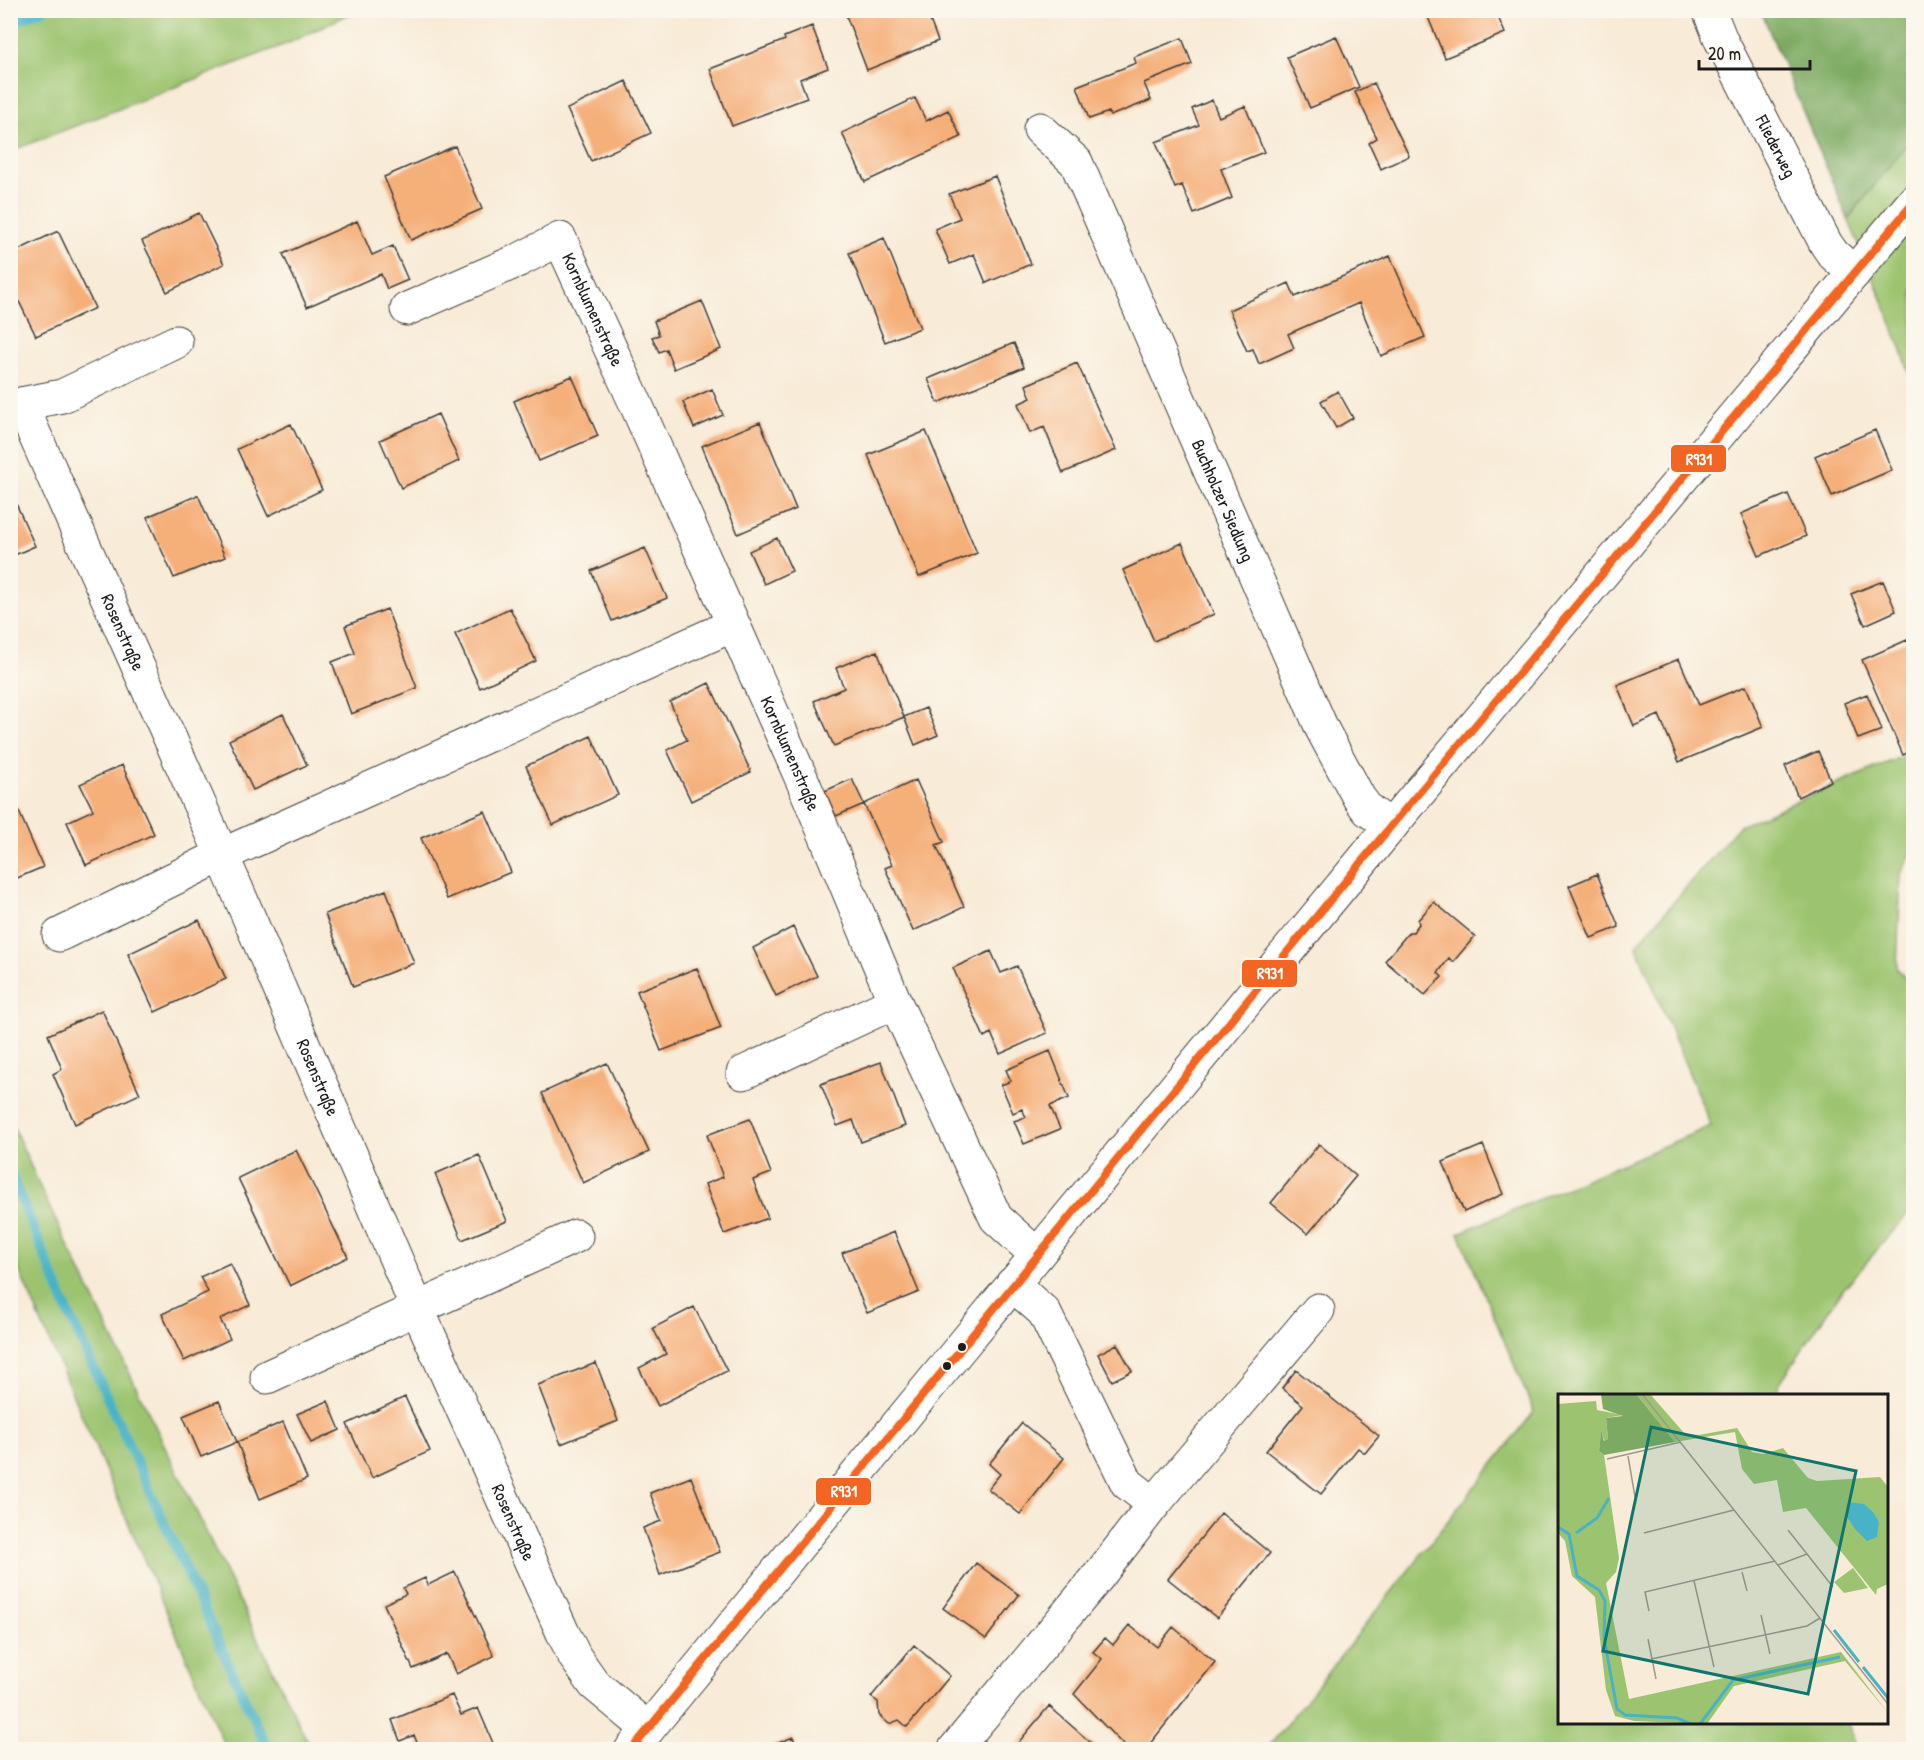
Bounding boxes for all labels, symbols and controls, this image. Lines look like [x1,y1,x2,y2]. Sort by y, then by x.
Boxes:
scale bar [1699,33,1810,71]
text: 20 m [1708,41,1741,66]
street label: Fliederweg [1749,110,1803,182]
street label: Kornblumenstraße [556,248,630,370]
street label: Buchholzer Siedlung [1186,435,1261,566]
line badge: R931 [1670,444,1727,473]
text: R931 [1686,448,1712,470]
street label: Rosenstraße [95,590,151,674]
street label: Kornblumenstraße [755,692,827,814]
line badge: R931 [1241,959,1298,988]
text: R931 [1257,962,1283,984]
street label: Rosenstraße [291,1035,346,1120]
unlabelled marker [956,1341,968,1353]
unlabelled marker [941,1360,953,1372]
inset map [1558,1394,1888,1724]
line badge: R931 [815,1477,872,1506]
street label: Rosenstraße [486,1480,542,1565]
text: R931 [831,1480,857,1502]

